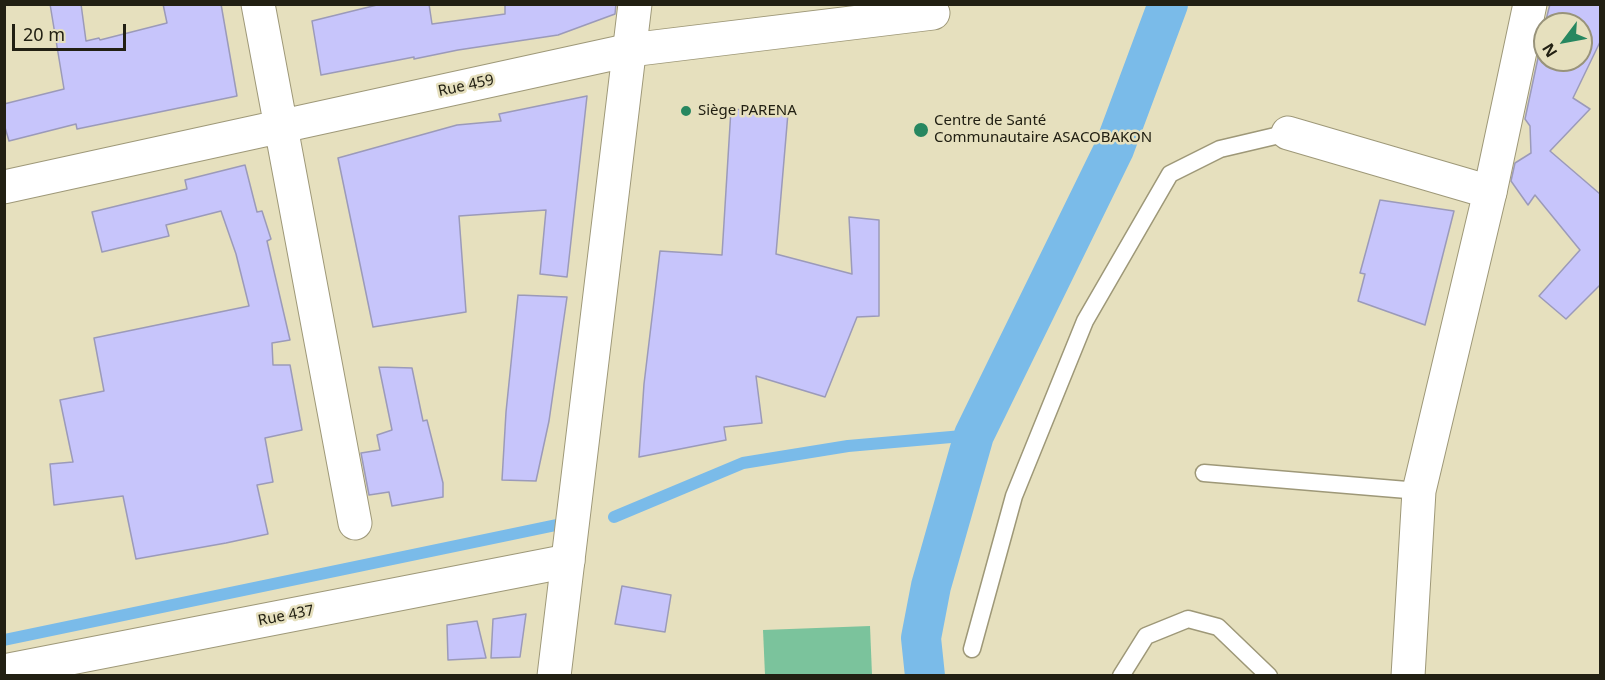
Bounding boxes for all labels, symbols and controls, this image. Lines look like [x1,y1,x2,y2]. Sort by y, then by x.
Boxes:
scale bar [15,12,129,50]
north arrow [1533,12,1593,72]
text: 20 m [23,22,65,46]
text: N [1537,39,1562,62]
street label: Rue 459 [436,71,496,101]
place label: Siège PARENA [698,102,797,120]
marker: Siège PARENA [679,104,693,118]
place label: Centre de Santé Communautaire ASACOBAKON [934,112,1152,147]
marker: Centre de Santé Communautaire ASACOBAKON [912,121,930,139]
street label: Rue 437 [256,602,316,630]

